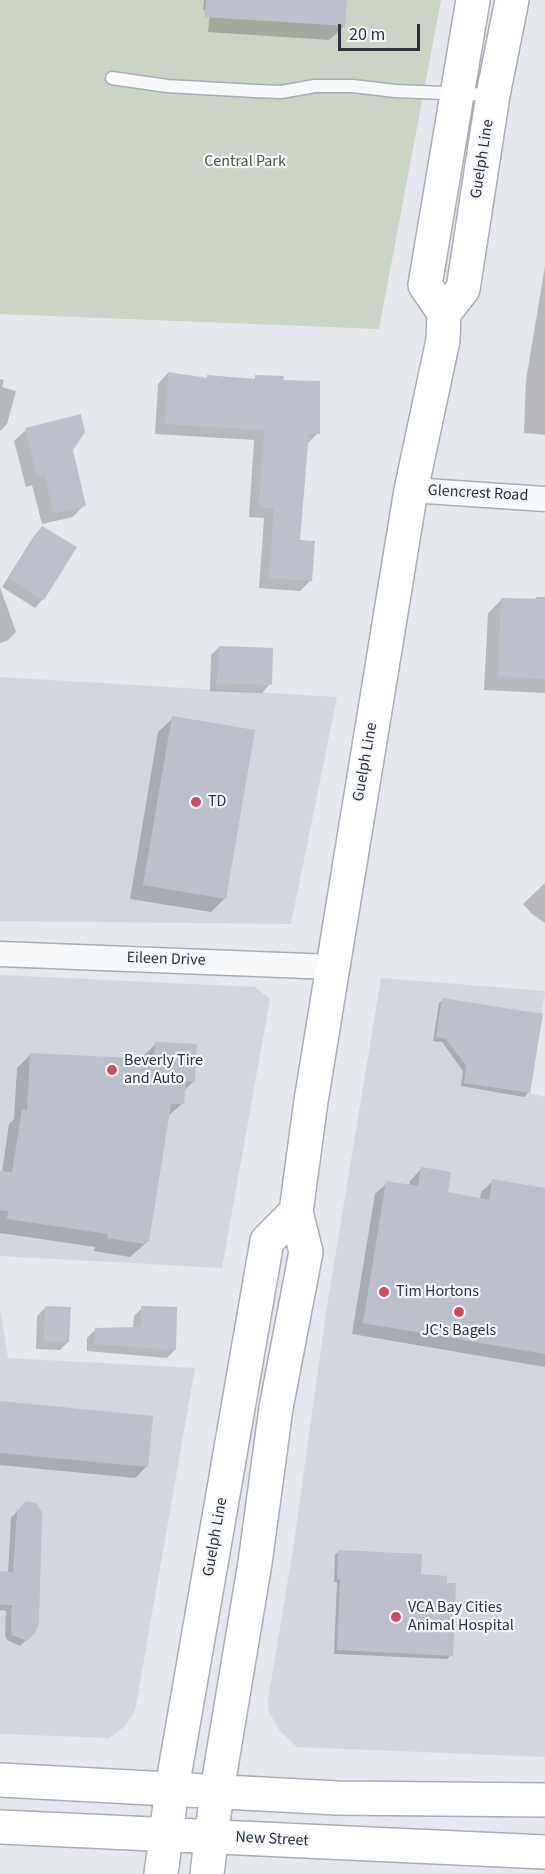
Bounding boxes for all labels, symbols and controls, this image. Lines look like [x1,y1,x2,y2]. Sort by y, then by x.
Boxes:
scale bar [341,12,424,50]
text: 20 m [349,22,385,47]
street label: Guelph Line [467,118,499,200]
park label: Central Park [204,152,286,172]
street label: Glencrest Road [427,482,529,506]
street label: Guelph Line [350,721,382,803]
place label: TD [208,792,226,812]
marker: TD [189,795,203,809]
street label: Eileen Drive [126,949,206,971]
place label: Beverly Tire and Auto [124,1051,203,1089]
marker: Beverly Tire and Auto [105,1063,119,1077]
place label: Tim Hortons [396,1282,479,1302]
marker: Tim Hortons [377,1285,391,1299]
marker: JC's Bagels [452,1305,466,1319]
place label: JC's Bagels [422,1321,496,1341]
street label: Guelph Line [200,1496,232,1578]
place label: VCA Bay Cities Animal Hospital [408,1598,514,1636]
marker: VCA Bay Cities Animal Hospital [389,1610,403,1624]
street label: New Street [235,1828,309,1852]

